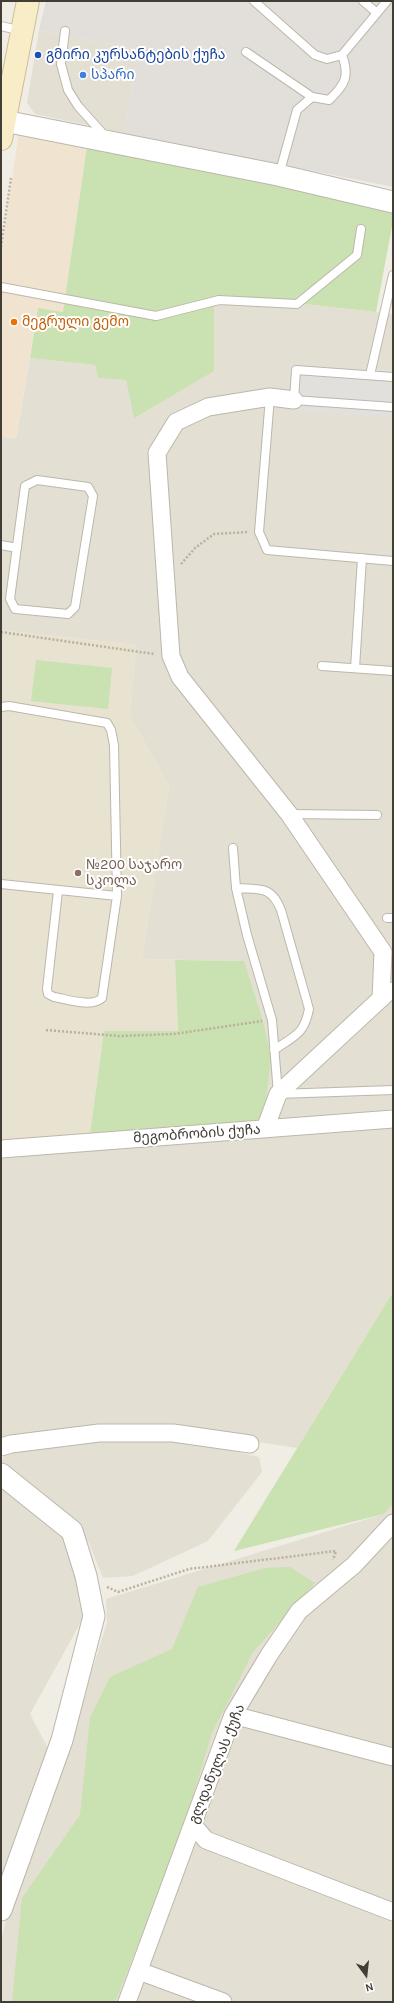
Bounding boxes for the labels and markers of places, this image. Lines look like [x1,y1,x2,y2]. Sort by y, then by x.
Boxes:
place label: გმირი კურსანტების ქუჩა [46,47,225,63]
marker: გმირი კურსანტების ქუჩა [33,50,43,60]
place label: სპარი [91,67,134,83]
marker: სპარი [78,70,88,80]
place label: მეგრული გემო [22,314,129,330]
marker: მეგრული გემო [9,317,19,327]
place label: №200 საჯარო სკოლა [86,857,182,890]
marker: №200 საჯარო სკოლა [73,868,83,878]

